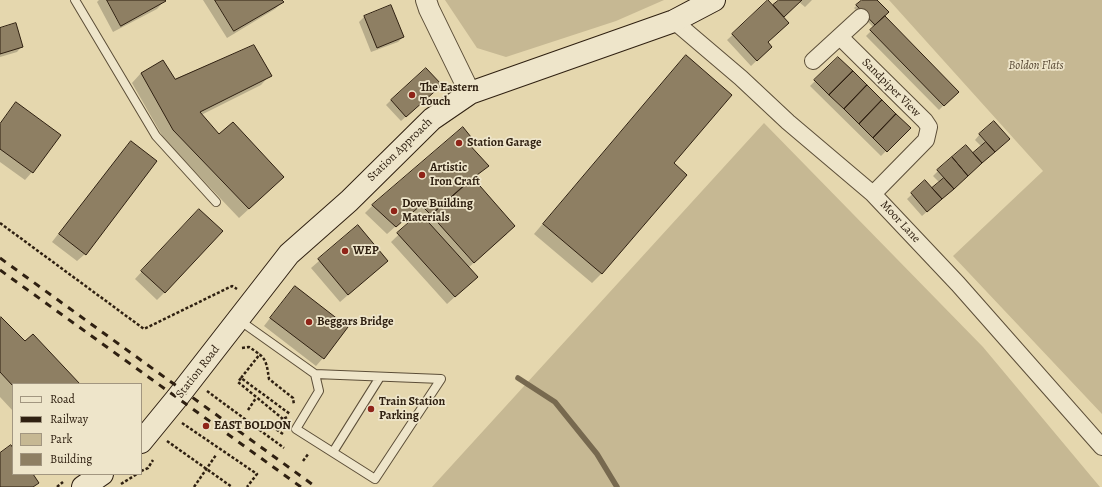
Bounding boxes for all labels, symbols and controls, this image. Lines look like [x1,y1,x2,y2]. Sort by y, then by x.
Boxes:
street label: Sandpiper View [859,56,923,120]
park label: Boldon Flats [1009,59,1063,73]
place label: The Eastern Touch [420,81,479,109]
marker: The Eastern Touch [407,90,417,100]
street label: Station Approach [364,115,436,185]
place label: Station Garage [467,136,542,150]
marker: Station Garage [454,138,464,148]
place label: Artistic Iron Craft [430,161,480,189]
marker: Artistic Iron Craft [417,170,427,180]
place label: Dove Building Materials [402,197,473,225]
street label: Moor Lane [877,198,923,246]
marker: Dove Building Materials [389,206,399,216]
place label: WEP [353,244,379,258]
marker: WEP [340,246,350,256]
place label: Beggars Bridge [317,315,394,329]
marker: Beggars Bridge [304,317,314,327]
street label: Station Road [173,343,223,401]
legend [12,383,142,475]
text: Road [50,391,75,407]
place label: Train Station Parking [379,395,445,423]
marker: Train Station Parking [366,404,376,414]
text: Railway [50,411,88,427]
place label: EAST BOLDON [214,419,291,433]
marker: EAST BOLDON [201,421,211,431]
text: Park [50,431,73,447]
text: Building [50,451,92,467]

